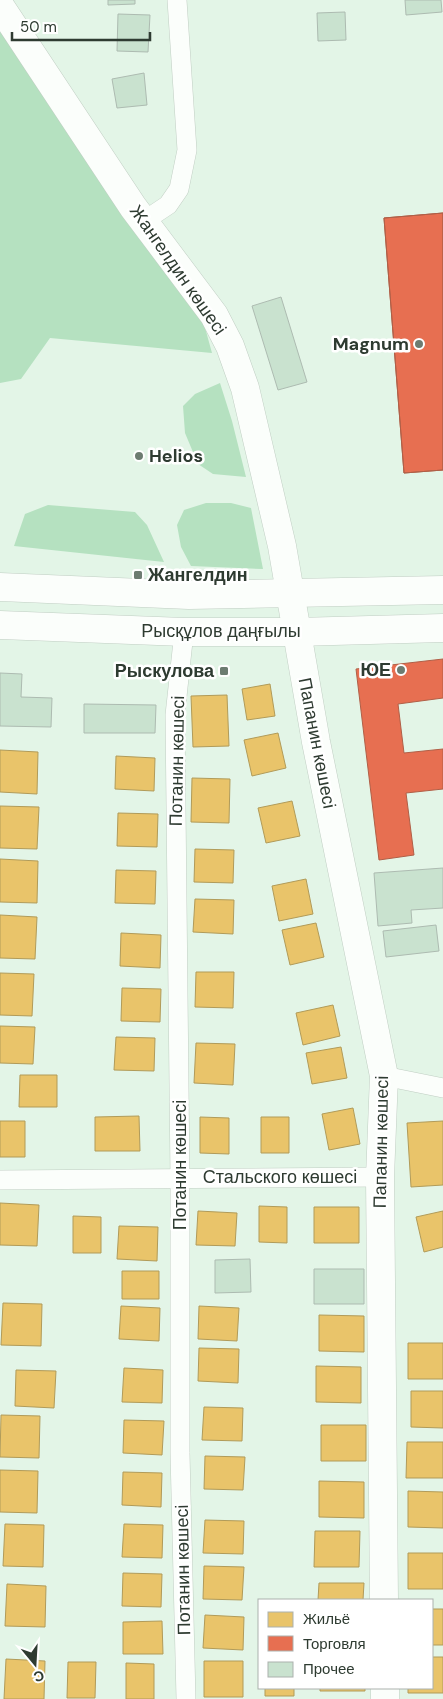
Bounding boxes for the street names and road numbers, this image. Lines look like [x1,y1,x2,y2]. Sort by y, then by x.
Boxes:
street label: Жангелдин көшесі [124,200,232,340]
street label: Рысқұлов даңғылы [141,619,301,643]
street label: Папанин көшесі [293,676,341,810]
street label: Потанин көшесі [164,695,190,827]
street label: Папанин көшесі [368,1075,394,1209]
street label: Потанин көшесі [168,1100,192,1230]
street label: Стальского көшесі [203,1165,357,1189]
street label: Потанин көшесі [170,1504,196,1636]

